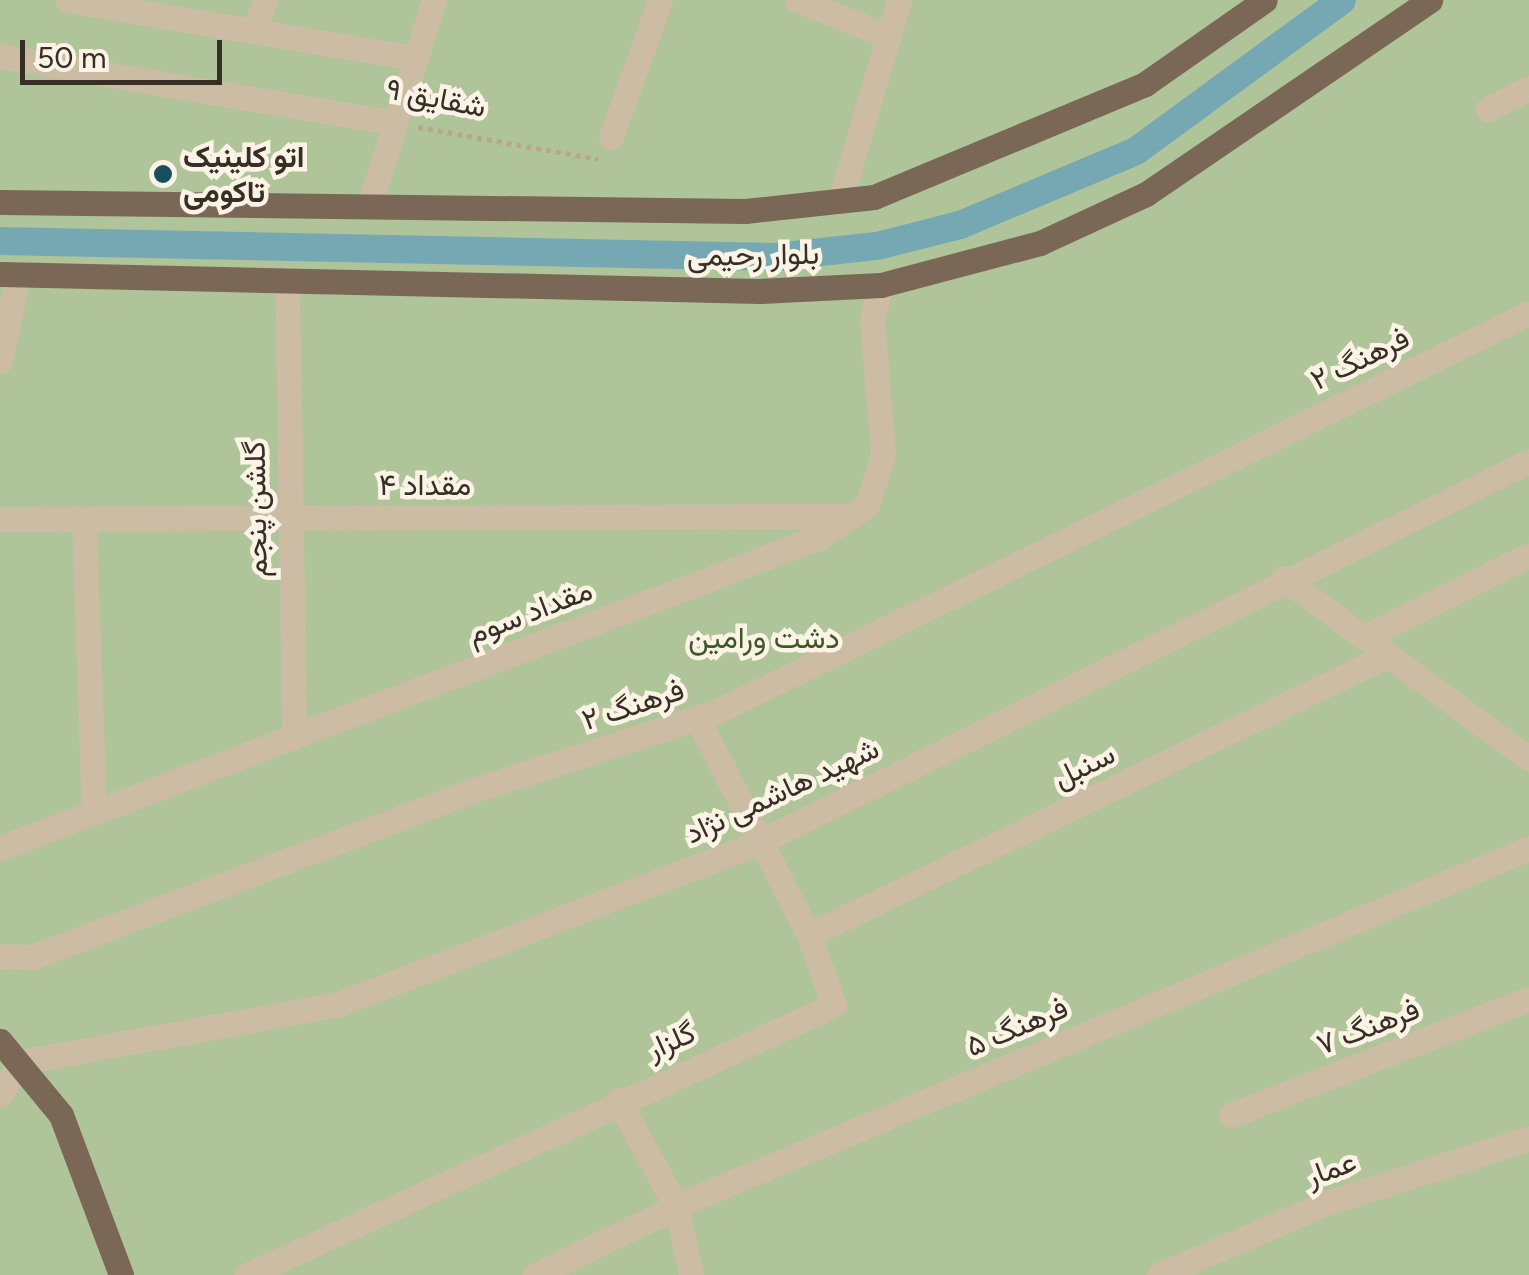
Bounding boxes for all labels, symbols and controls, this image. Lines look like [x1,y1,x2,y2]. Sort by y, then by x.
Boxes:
scale bar [25,20,228,82]
text: 50 m [37,39,106,76]
street label: شقایق ۹ [383,71,489,125]
place label: اتو کلینیک تاکومی [183,139,305,210]
marker: اتو کلینیک تاکومی [152,163,174,185]
street label: بلوار رحیمی [687,236,819,274]
street label: فرهنگ ۲ [1305,320,1415,398]
street label: گلشن پنجم [237,441,275,577]
street label: مقداد ۴ [379,467,471,503]
street label: مقداد سوم [463,572,597,652]
park label: دشت ورامین [688,620,840,656]
street label: فرهنگ ۲ [577,672,689,738]
street label: شهید هاشمی نژاد [679,730,885,852]
street label: سنبل [1047,736,1121,796]
street label: فرهنگ ۵ [961,989,1073,1065]
street label: فرهنگ ۷ [1311,991,1425,1063]
street label: گلزار [641,1014,701,1068]
street label: عمار [1301,1143,1361,1195]

